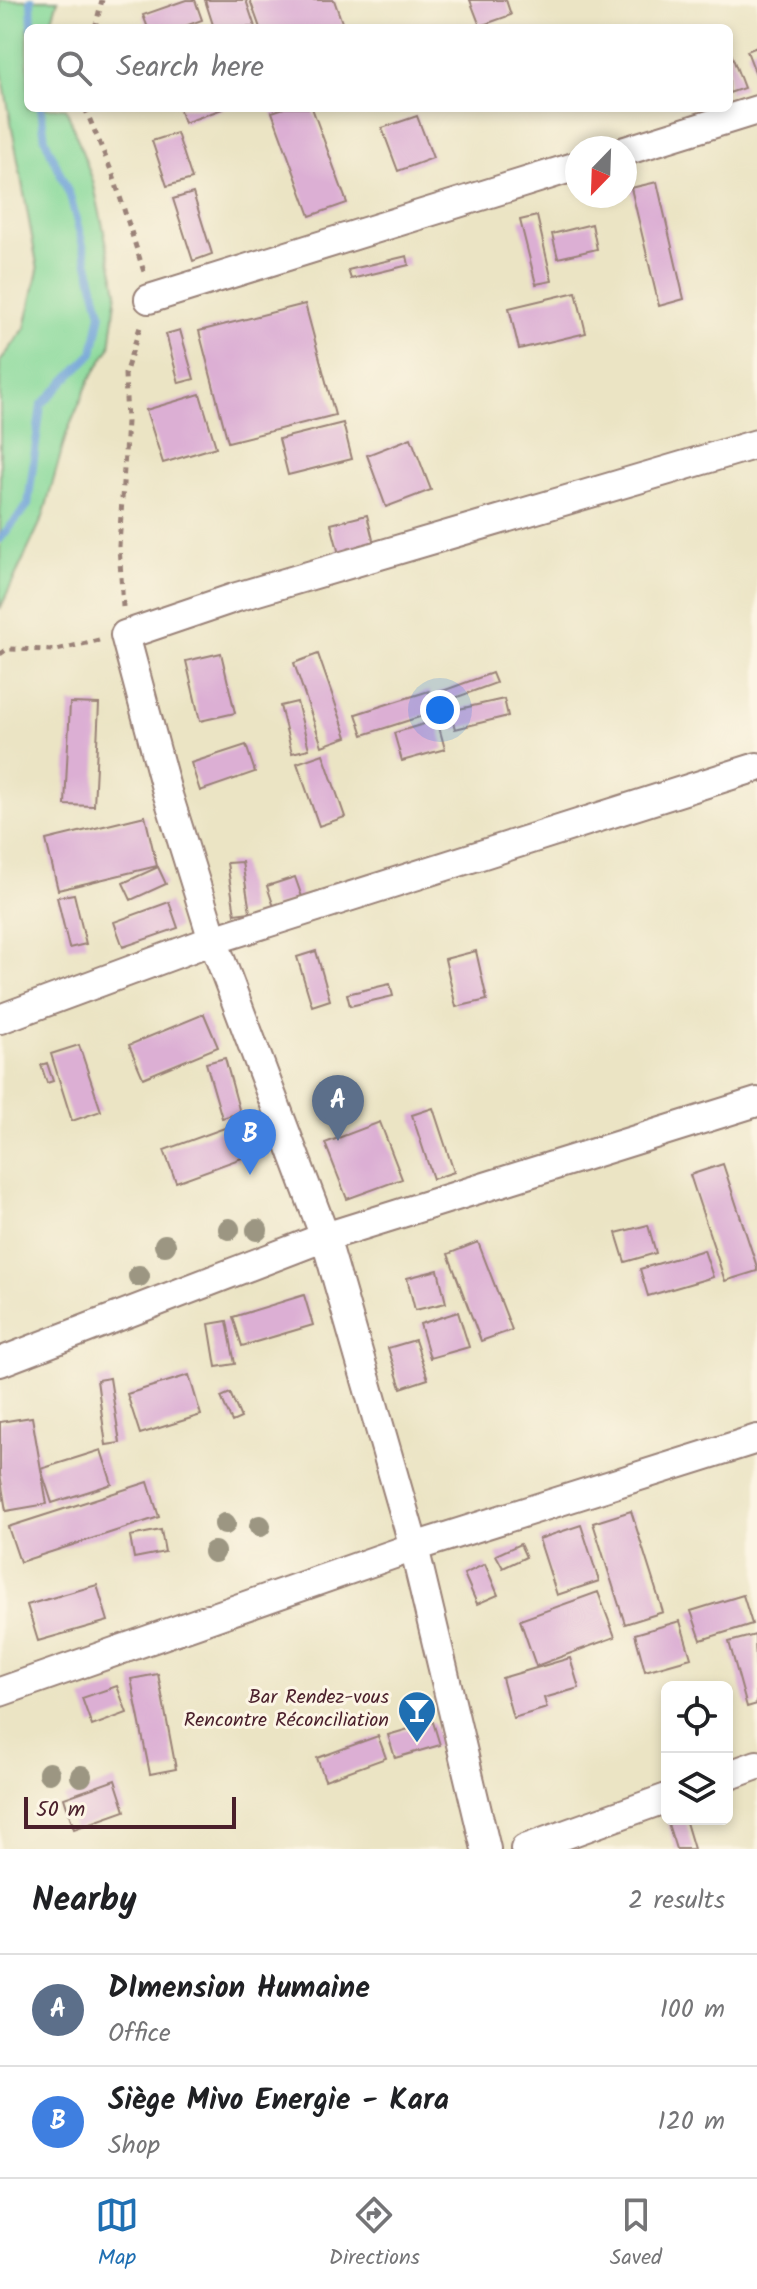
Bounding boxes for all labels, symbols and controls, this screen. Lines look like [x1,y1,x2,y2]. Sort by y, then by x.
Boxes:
search box [24,24,733,112]
text: Search here [116,44,264,92]
icon: search [52,46,96,90]
north arrow [565,136,637,208]
your location [420,690,460,730]
pin: A [312,1075,364,1141]
pin: B [224,1109,276,1175]
map controls [661,1681,733,1825]
button: locate [661,1681,733,1753]
place label: Bar Rendez-vous Rencontre Réconciliation [184,1682,389,1737]
bar icon: Bar Rendez-vous Rencontre Réconciliation [396,1689,438,1744]
button: layers [661,1753,733,1825]
scale bar [24,1793,236,1829]
text: 50 m [36,1793,85,1828]
text: Nearby [32,1874,137,1928]
text: 2 results [628,1880,725,1922]
text: DImension Humaine [108,1965,370,2013]
text: A [50,1989,66,2031]
text: 100 m [660,1989,725,2031]
text: Office [108,2013,171,2055]
text: Siège Mivo Energie - Kara [108,2077,449,2125]
text: B [50,2101,66,2143]
text: 120 m [658,2101,725,2143]
text: Shop [108,2125,160,2167]
tab: Map [95,2193,139,2276]
tab: Directions [329,2193,420,2276]
tab: Saved [610,2193,662,2276]

